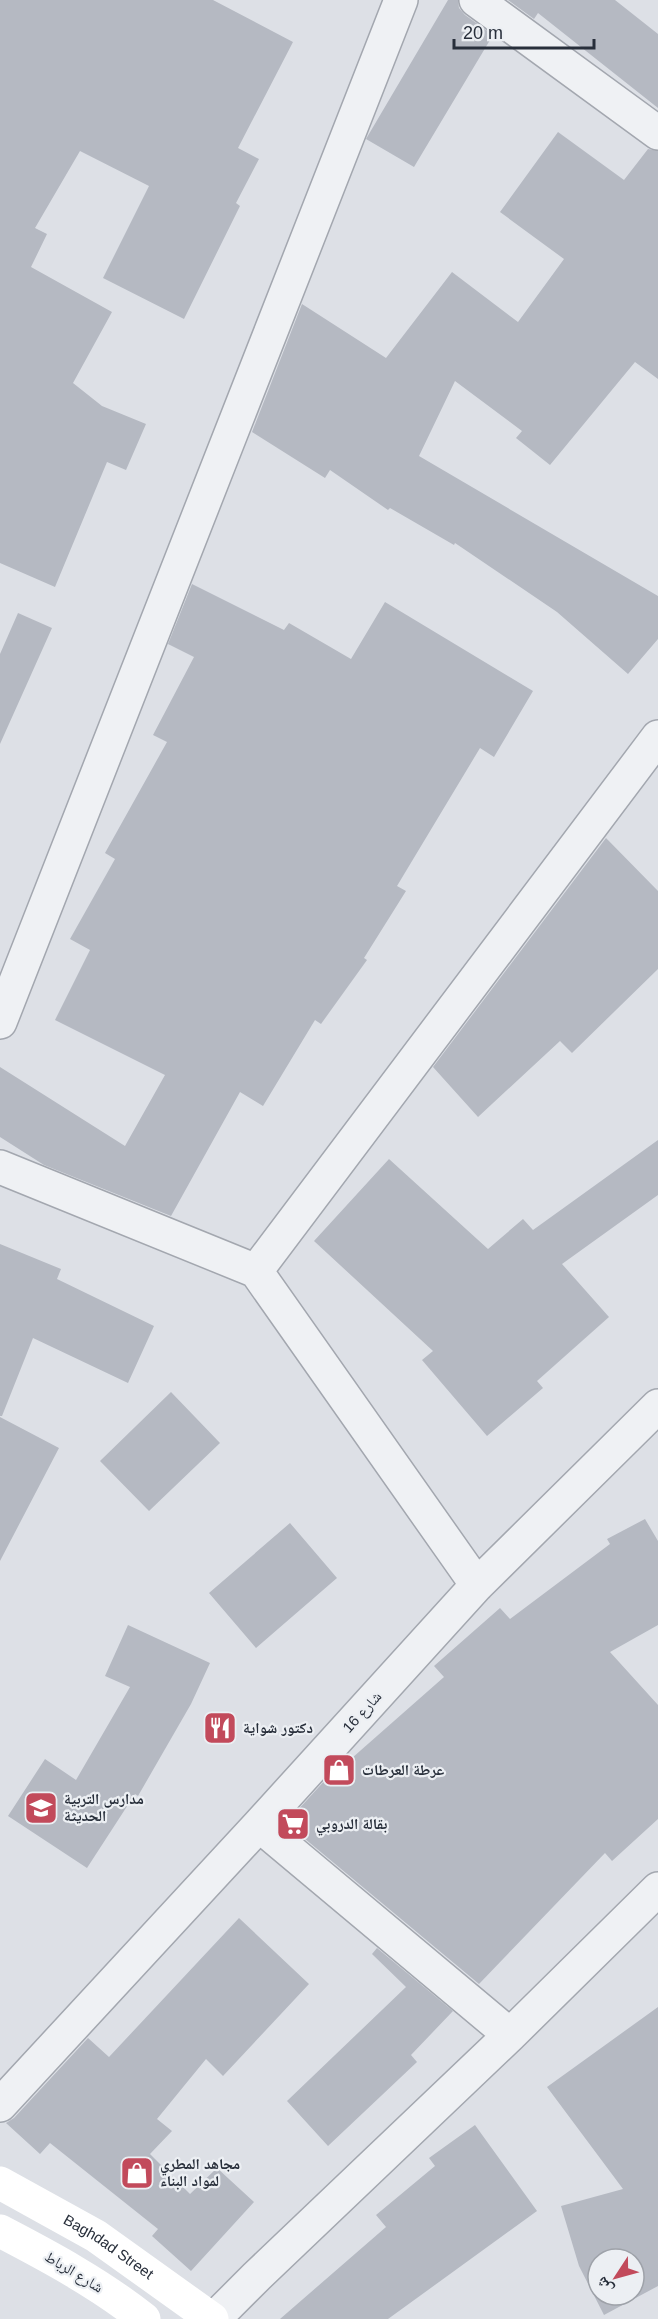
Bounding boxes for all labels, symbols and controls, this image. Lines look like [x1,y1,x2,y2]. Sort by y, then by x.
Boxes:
scale bar [454,12,594,50]
text: 20 m [463,23,503,43]
street label: شارع 16 [339,1688,386,1737]
restaurant icon: دكتور شواية [202,1710,238,1746]
place label: دكتور شواية [243,1719,313,1736]
shop icon: عرطة العرطات [321,1752,357,1788]
place label: عرطة العرطات [362,1761,444,1778]
school or university icon: مدارس التربية الحديثة [23,1790,59,1826]
place label: مدارس التربية الحديثة [64,1790,144,1824]
supermarket icon: بقالة الدروبي [275,1806,311,1842]
place label: بقالة الدروبي [316,1815,387,1836]
shop icon: مجاهد المطري لمواد البناء [119,2155,155,2191]
place label: مجاهد المطري لمواد البناء [160,2155,240,2190]
street label: Baghdad Street [61,2211,158,2283]
north arrow [586,2247,646,2307]
street label: شارع الرباط [41,2248,107,2297]
text: ش [592,2273,617,2297]

